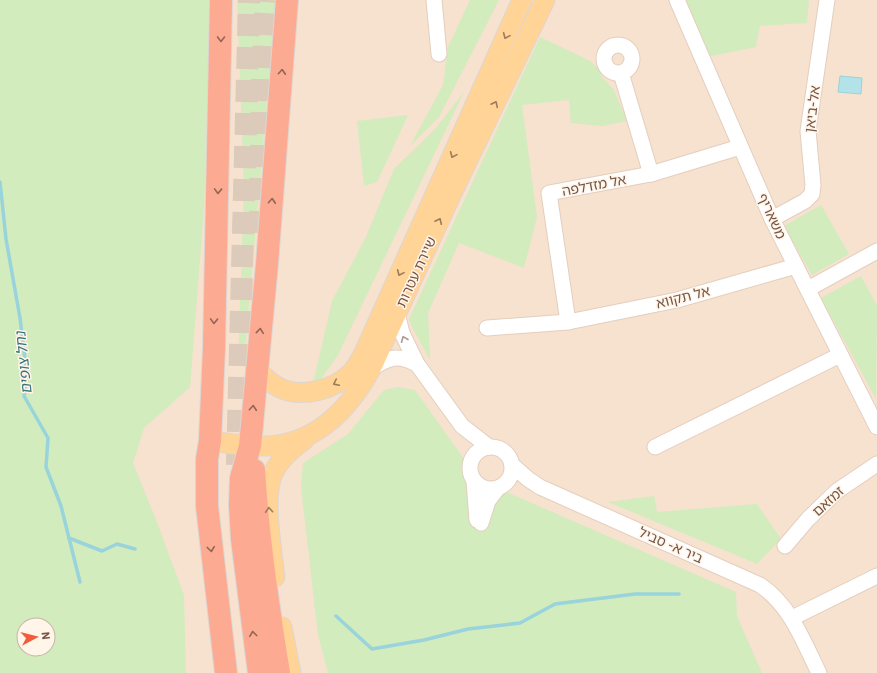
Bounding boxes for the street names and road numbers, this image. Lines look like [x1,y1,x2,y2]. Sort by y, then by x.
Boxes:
street label: אל-ביאן [800,84,824,134]
street label: אל מזדלפה [560,170,628,200]
street label: משאריף [754,190,790,242]
street label: שיירת עטרות [392,234,440,310]
street label: אל תקווא [654,282,712,312]
street label: זמזאם [808,482,848,520]
street label: ביר א- סביל [636,523,706,567]

